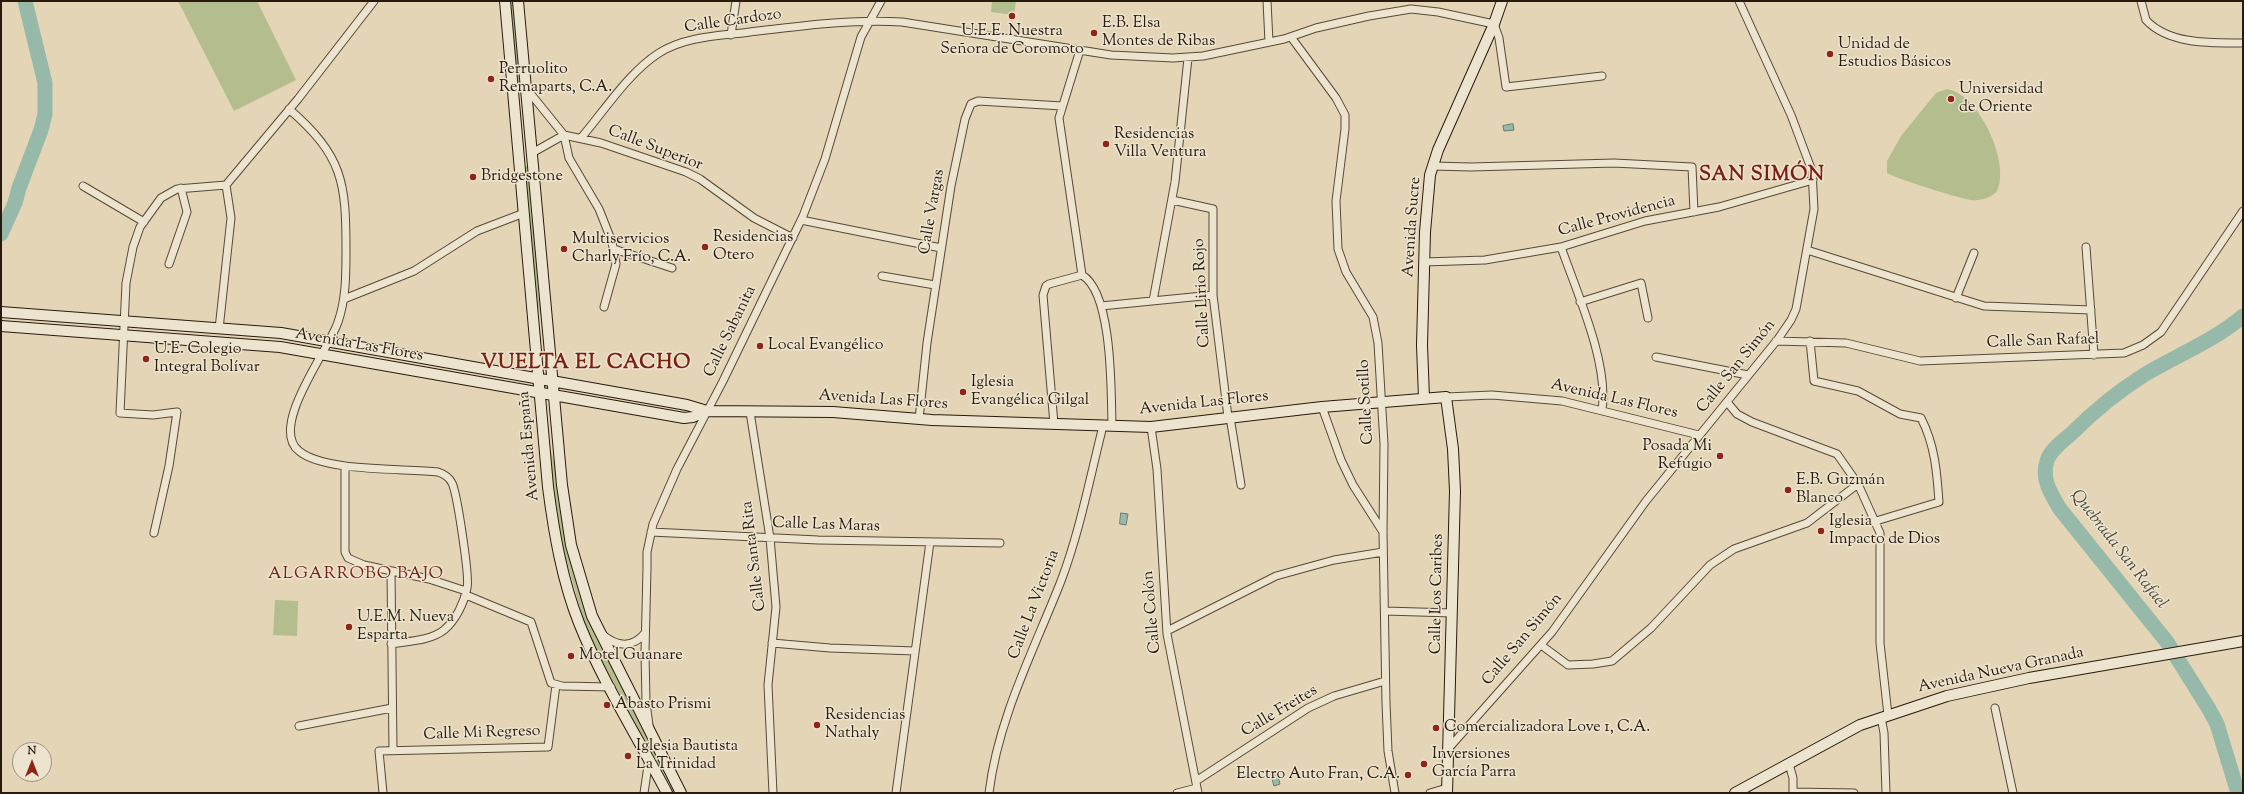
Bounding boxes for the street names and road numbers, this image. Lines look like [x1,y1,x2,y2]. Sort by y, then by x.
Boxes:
street label: Calle Cardozo [683,6,783,38]
street label: Calle Superior [605,122,705,176]
street label: Calle Vargas [916,168,950,256]
street label: Avenida Sucre [1400,176,1426,278]
street label: Calle Providencia [1556,192,1678,242]
street label: Calle Lirio Rojo [1191,238,1215,348]
street label: Calle Sabanita [701,283,761,381]
street label: Calle San Simón [1693,316,1781,418]
street label: Avenida Las Flores [294,325,424,367]
street label: Calle San Rafael [1986,330,2100,354]
street label: Calle Sotillo [1355,359,1379,445]
street label: Avenida Las Flores [1549,376,1679,424]
street label: Avenida Las Flores [818,387,948,415]
street label: Avenida Las Flores [1139,388,1269,420]
street label: Avenida España [516,390,544,502]
street label: Calle Santa Rita [739,500,771,612]
street label: Calle Las Maras [772,515,880,537]
street label: Calle Los Caribes [1427,534,1449,654]
street label: Calle La Victoria [1005,547,1065,663]
street label: Calle Colón [1140,570,1166,654]
street label: Calle San Simón [1479,590,1567,690]
street label: Avenida Nueva Granada [1916,644,2086,698]
street label: Calle Freites [1238,682,1322,742]
street label: Calle Mi Regreso [423,722,541,746]

